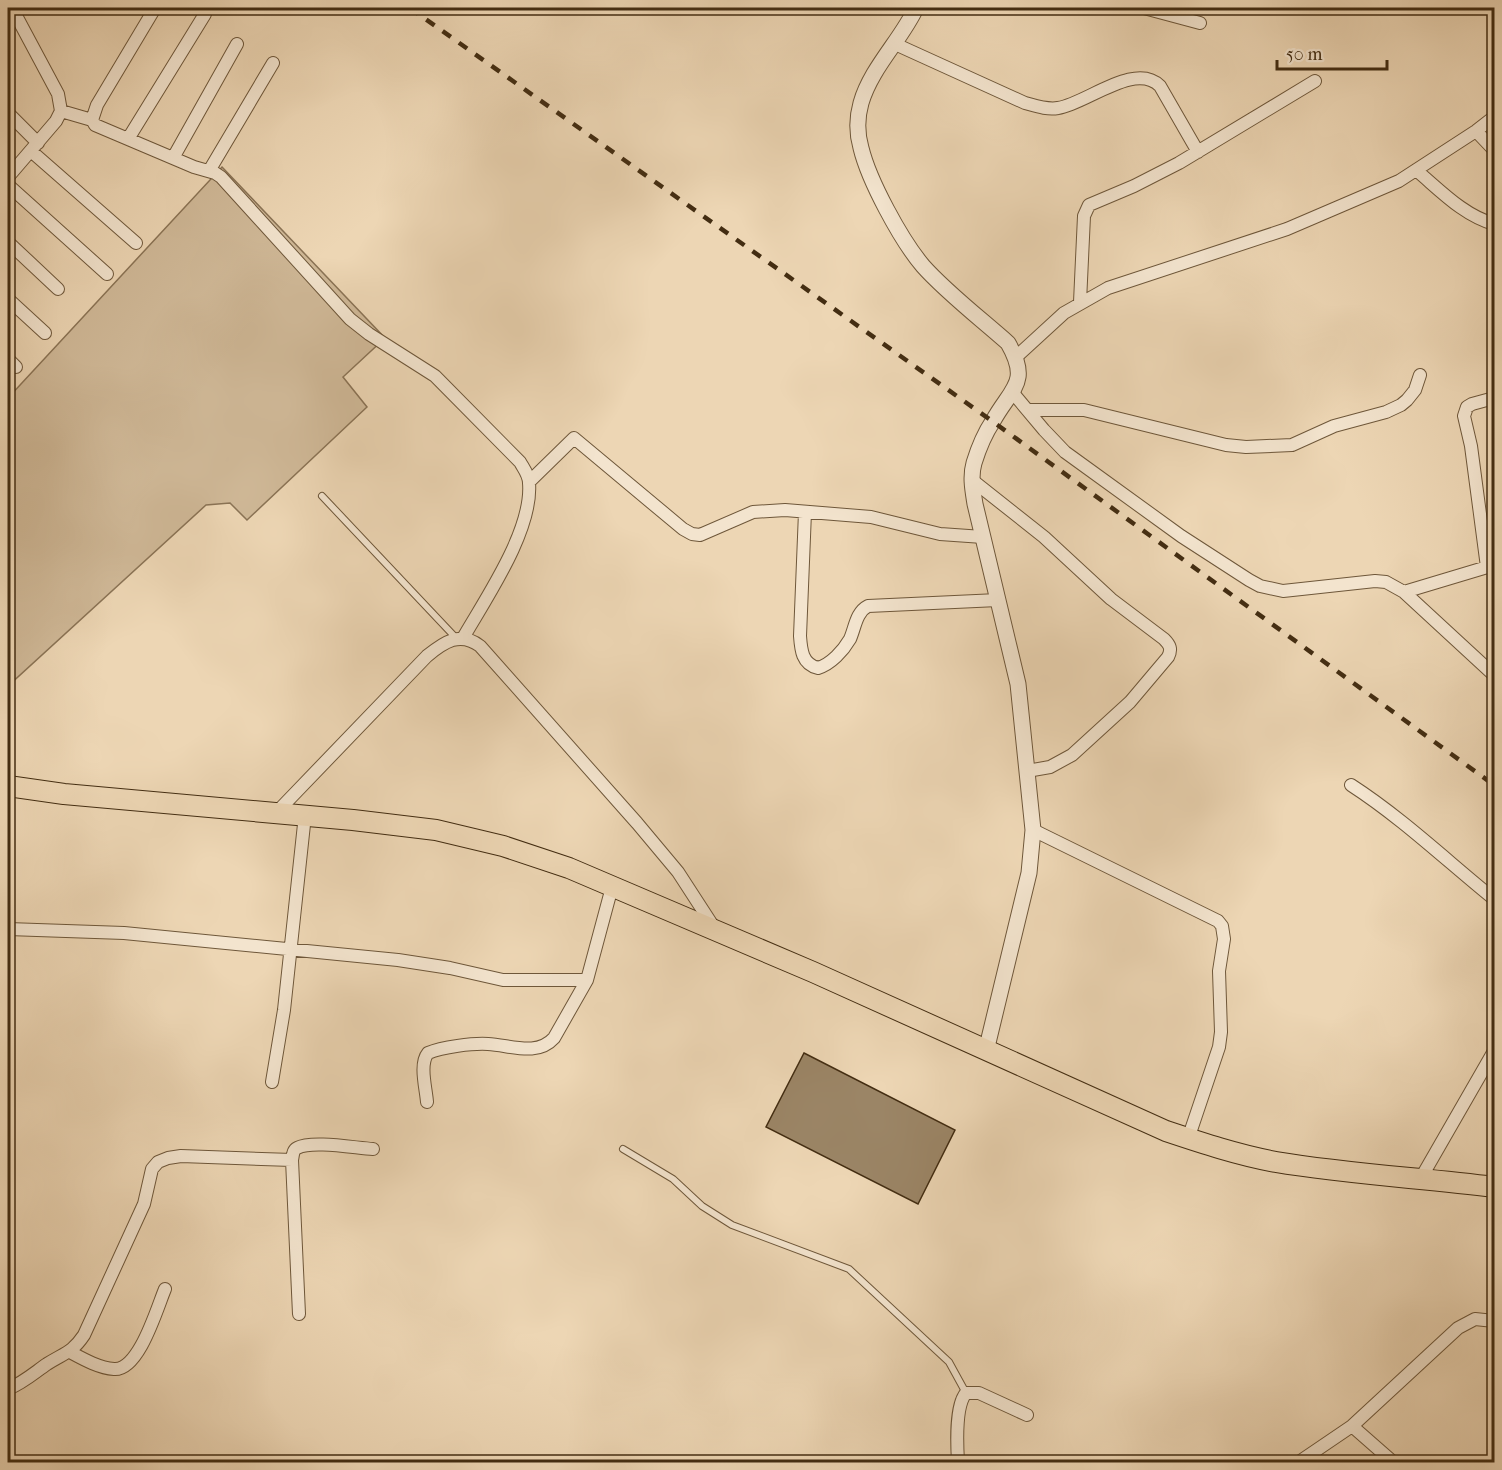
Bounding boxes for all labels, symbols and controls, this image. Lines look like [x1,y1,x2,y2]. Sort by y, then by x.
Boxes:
scale bar [1277,33,1386,71]
text: 50 m [1286,44,1323,65]

